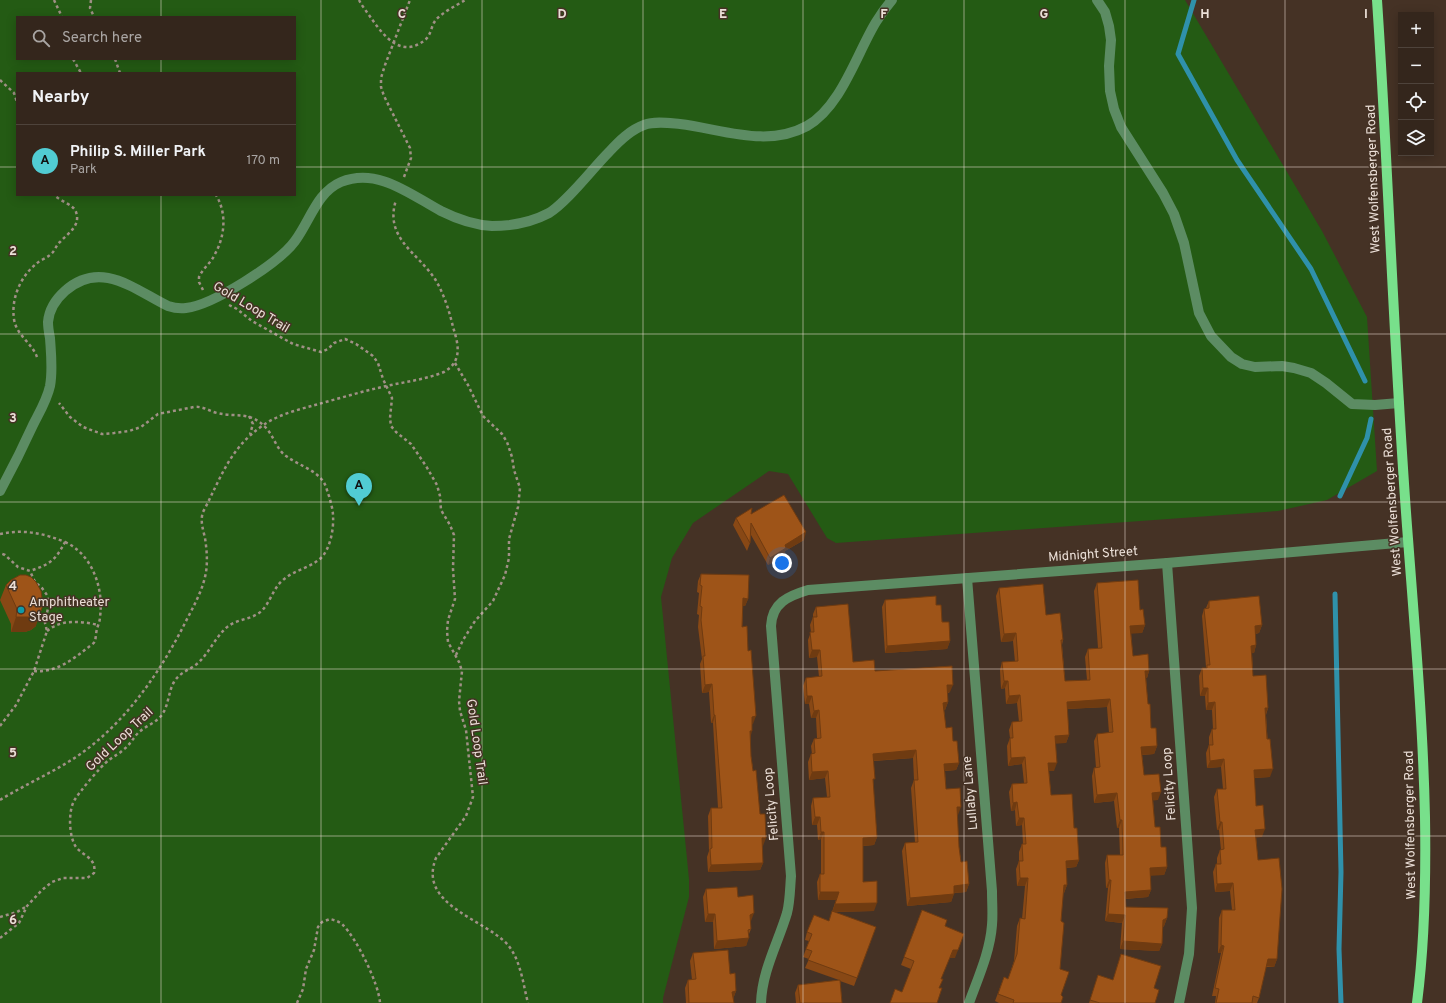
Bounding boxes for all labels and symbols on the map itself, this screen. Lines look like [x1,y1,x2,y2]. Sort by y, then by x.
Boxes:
text: C [398,7,406,23]
text: D [557,7,567,23]
text: E [719,7,727,23]
text: F [880,7,888,23]
text: G [1040,7,1049,23]
text: H [1200,7,1210,23]
text: I [1364,7,1368,23]
street label: West Wolfensberger Road [1363,104,1385,254]
text: 2 [9,244,17,260]
street label: Gold Loop Trail [210,279,292,337]
text: 3 [9,411,17,427]
street label: West Wolfensberger Road [1380,427,1406,577]
pin: A [346,473,372,506]
street label: Midnight Street [1048,544,1138,566]
your location [772,553,792,573]
text: 4 [9,579,17,595]
place label: Amphitheater Stage [29,595,110,626]
marker: Amphitheater Stage [16,605,26,615]
street label: Gold Loop Trail [462,698,490,786]
street label: Gold Loop Trail [83,705,157,775]
text: 5 [9,746,17,762]
street label: Felicity Loop [1159,747,1181,821]
street label: West Wolfensberger Road [1402,750,1420,900]
street label: Lullaby Lane [960,755,982,831]
street label: Felicity Loop [761,767,783,841]
text: 6 [9,913,17,929]

